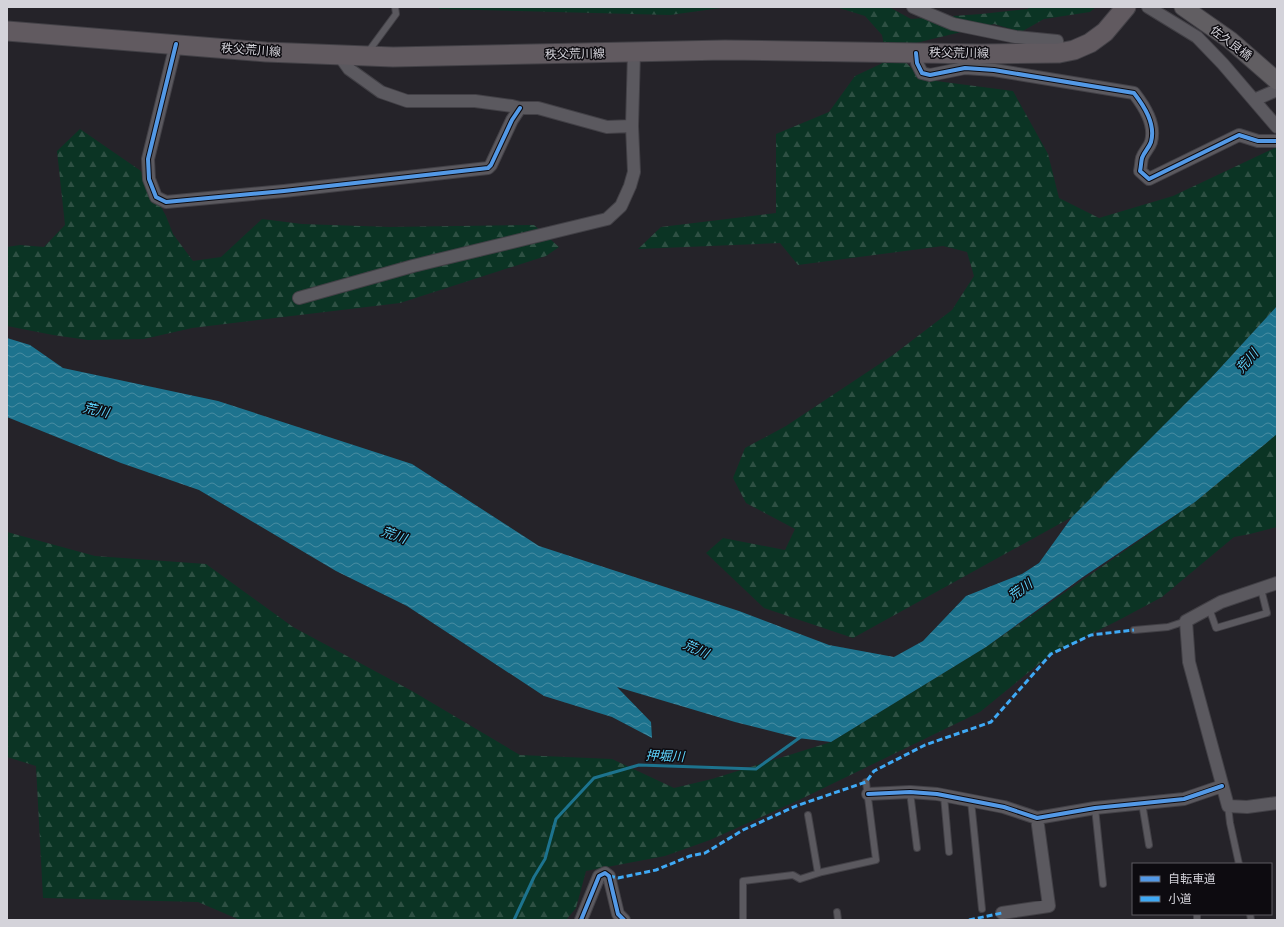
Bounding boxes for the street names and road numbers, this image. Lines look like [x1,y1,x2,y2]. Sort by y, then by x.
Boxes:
street label: 佐久良橋 [1207,22,1255,64]
street label: 秩父荒川線 [221,40,281,60]
street label: 秩父荒川線 [929,44,989,62]
street label: 秩父荒川線 [545,45,605,63]

